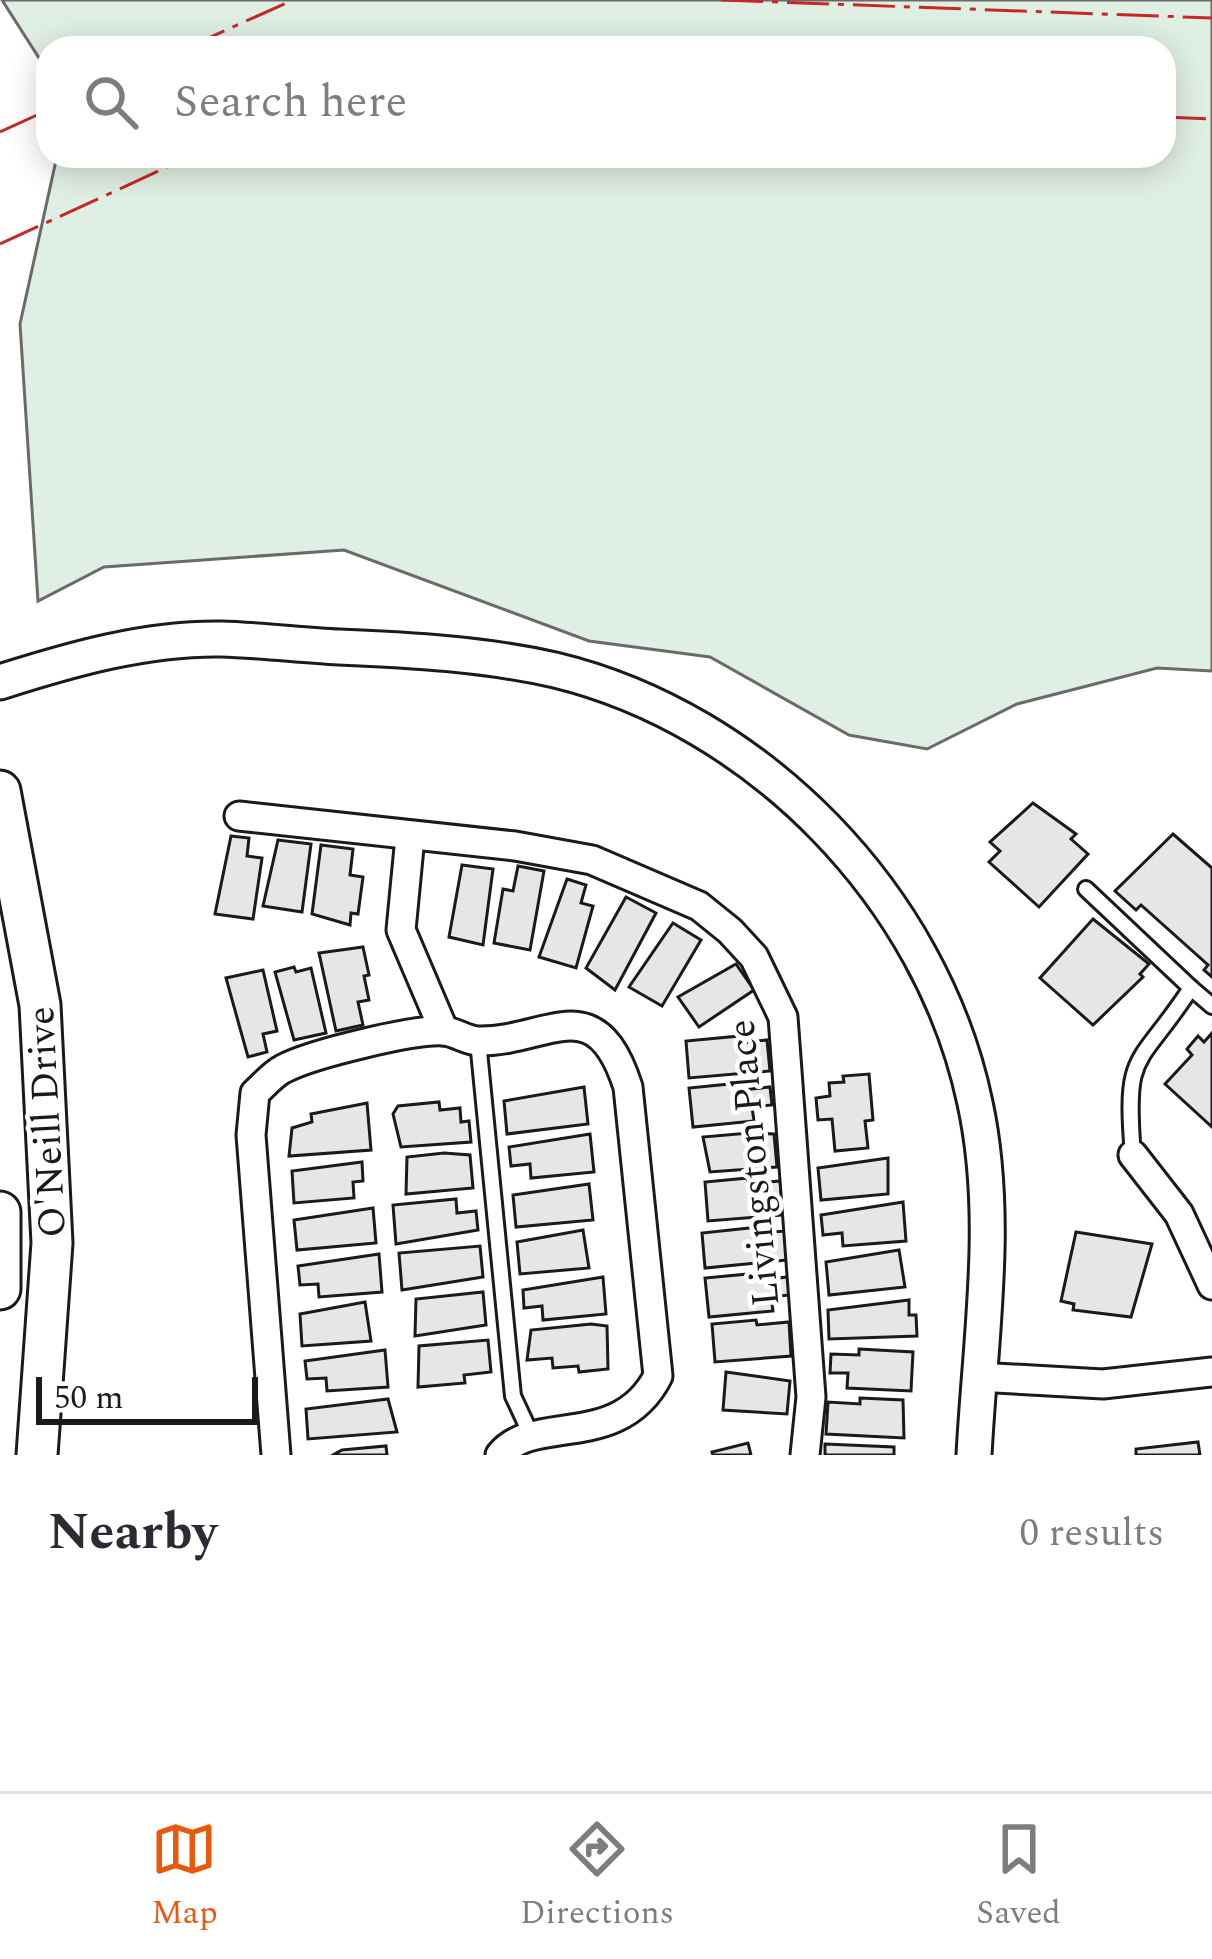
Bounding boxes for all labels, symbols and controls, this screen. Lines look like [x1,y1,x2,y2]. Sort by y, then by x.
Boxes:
search box [36,36,1176,168]
text: Search here [174,68,407,137]
icon: search [78,69,144,135]
street label: O'Neill Drive [12,1005,83,1239]
street label: Livingston Place [713,1017,796,1309]
scale bar [36,1371,258,1424]
text: 50 m [54,1373,124,1423]
text: Nearby [48,1494,217,1572]
text: 0 results [1020,1504,1164,1563]
tab: Map [151,1816,218,1938]
tab: Directions [520,1816,674,1938]
tab: Saved [976,1816,1061,1938]

